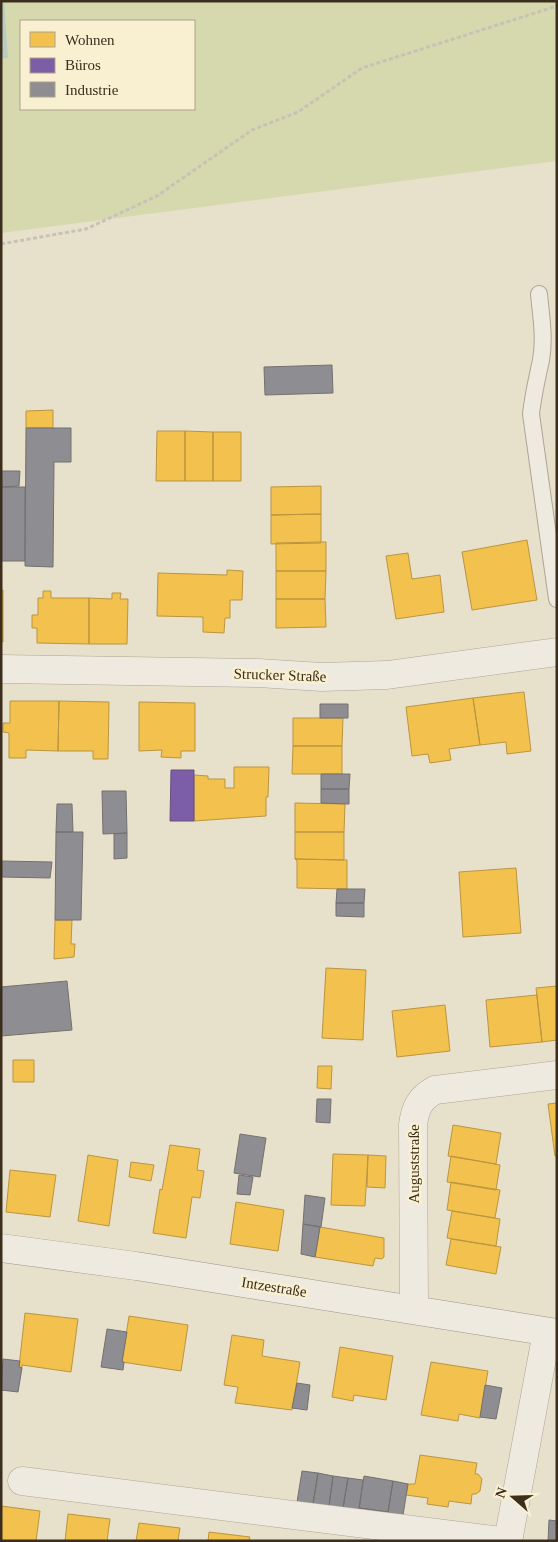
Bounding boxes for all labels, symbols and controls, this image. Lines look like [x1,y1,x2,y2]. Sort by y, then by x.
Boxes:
legend [20,20,195,110]
text: Wohnen [65,32,115,48]
text: Büros [65,57,101,73]
text: Industrie [65,82,119,98]
street label: Strucker Straße [233,665,327,685]
street label: Auguststraße [406,1124,422,1204]
street label: Intzestraße [240,1274,308,1300]
north arrow [488,1472,538,1522]
text: N [492,1485,510,1500]

